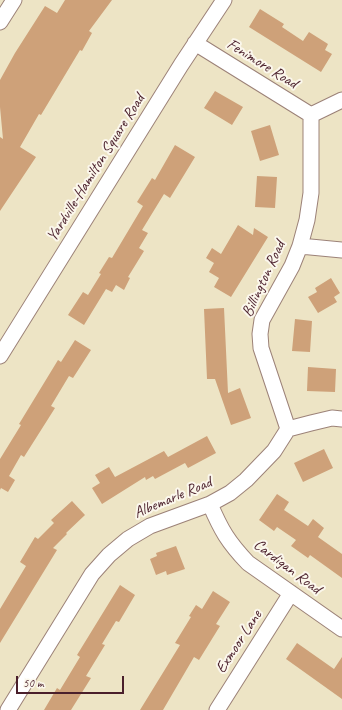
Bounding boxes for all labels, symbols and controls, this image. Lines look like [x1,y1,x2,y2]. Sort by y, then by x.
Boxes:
street label: Fenimore Road [223,35,301,93]
street label: Yardville-Hamilton Square Road [43,91,149,245]
street label: Billington Road [238,238,290,320]
street label: Albemarle Road [131,473,215,523]
street label: Cardigan Road [249,535,325,599]
street label: Exmoor Lane [212,607,266,677]
scale bar [18,668,126,694]
text: 50 m [23,675,43,691]

